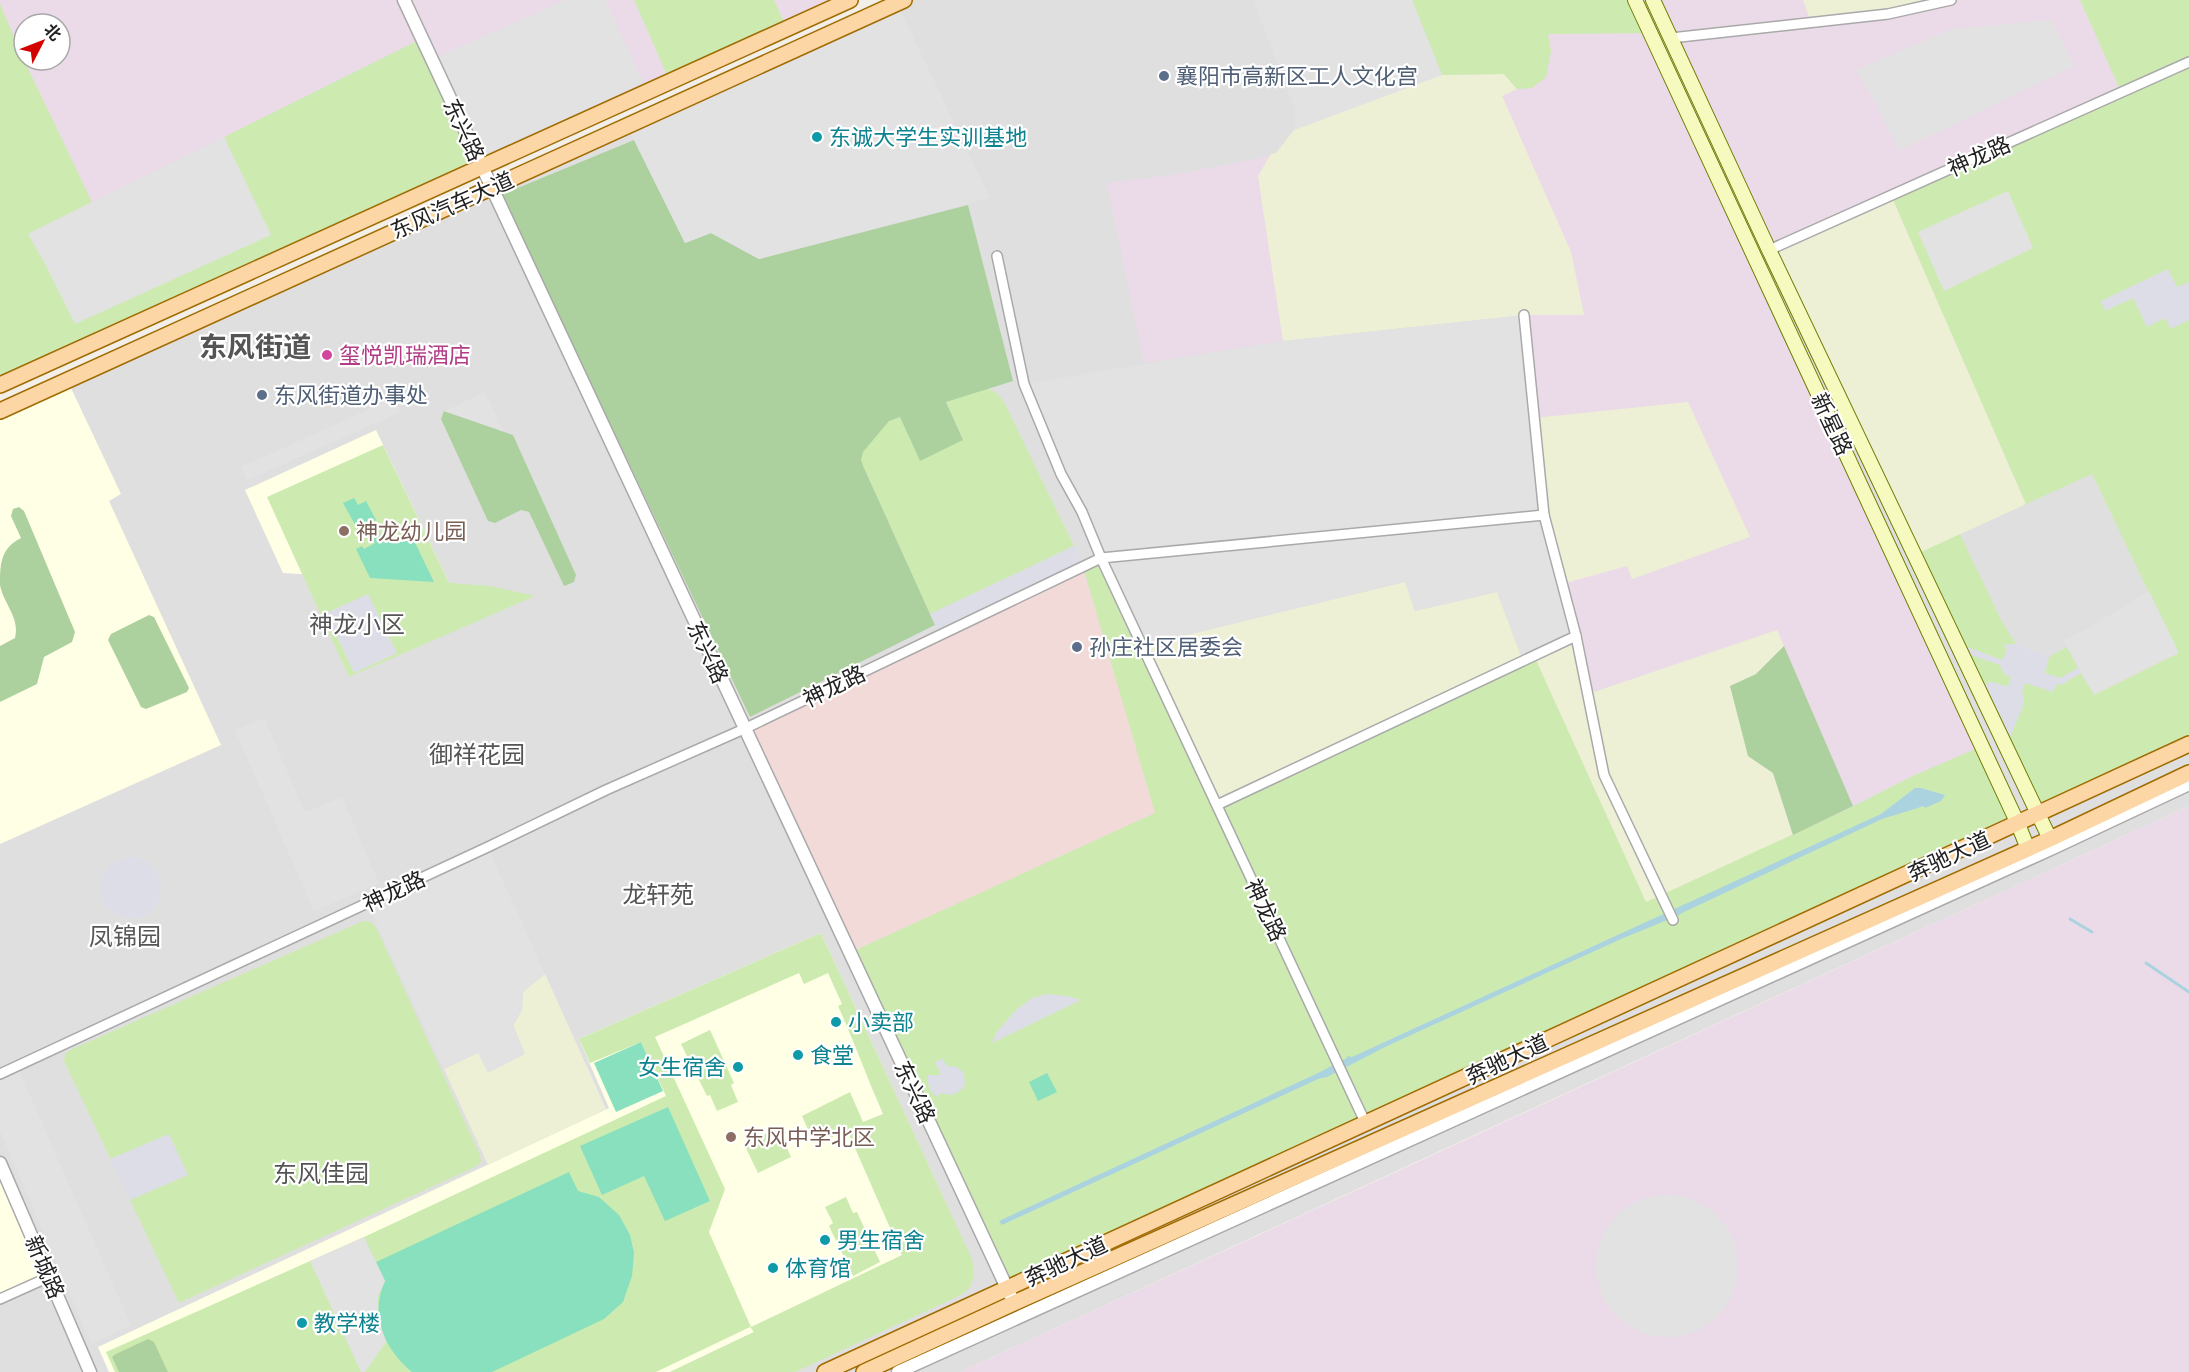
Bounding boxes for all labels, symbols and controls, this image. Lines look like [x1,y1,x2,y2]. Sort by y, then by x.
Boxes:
north arrow [12,12,72,72]
text: 北 [40,19,66,45]
place label: 襄阳市高新区工人文化宫 [1176,62,1418,90]
marker: 襄阳市高新区工人文化宫 [1157,69,1171,83]
street label: 东兴路 [437,94,491,166]
place label: 东诚大学生实训基地 [829,123,1027,151]
marker: 东诚大学生实训基地 [810,130,824,144]
street label: 神龙路 [1943,130,2015,182]
street label: 东风汽车大道 [386,165,518,245]
district label: 东风街道 [199,329,311,365]
place label: 玺悦凯瑞酒店 [339,341,471,369]
marker: 玺悦凯瑞酒店 [320,348,334,362]
place label: 东风街道办事处 [274,381,428,409]
marker: 东风街道办事处 [255,388,269,402]
street label: 新星路 [1805,388,1859,460]
place label: 神龙幼儿园 [356,517,466,545]
marker: 神龙幼儿园 [337,524,351,538]
district label: 神龙小区 [309,609,405,640]
street label: 东兴路 [681,616,735,688]
place label: 孙庄社区居委会 [1089,633,1243,661]
marker: 孙庄社区居委会 [1070,640,1084,654]
street label: 神龙路 [798,659,870,713]
district label: 御祥花园 [429,739,525,770]
street label: 奔驰大道 [1903,825,1995,887]
street label: 神龙路 [358,864,430,918]
street label: 神龙路 [1239,874,1293,946]
district label: 龙轩苑 [622,879,694,910]
district label: 凤锦园 [89,921,161,952]
place label: 小卖部 [848,1008,914,1036]
marker: 小卖部 [829,1015,843,1029]
street label: 奔驰大道 [1461,1028,1553,1090]
place label: 食堂 [810,1041,854,1069]
marker: 食堂 [791,1048,805,1062]
place label: 女生宿舍 [638,1053,726,1081]
street label: 东兴路 [888,1056,942,1128]
marker: 女生宿舍 [731,1060,745,1074]
place label: 东风中学北区 [743,1123,875,1151]
marker: 东风中学北区 [724,1130,738,1144]
district label: 东风佳园 [273,1158,369,1189]
place label: 男生宿舍 [837,1226,925,1254]
street label: 奔驰大道 [1020,1230,1112,1292]
street label: 新城路 [19,1231,71,1303]
marker: 男生宿舍 [818,1233,832,1247]
place label: 体育馆 [785,1254,851,1282]
marker: 体育馆 [766,1261,780,1275]
place label: 教学楼 [314,1309,380,1337]
marker: 教学楼 [295,1316,309,1330]

